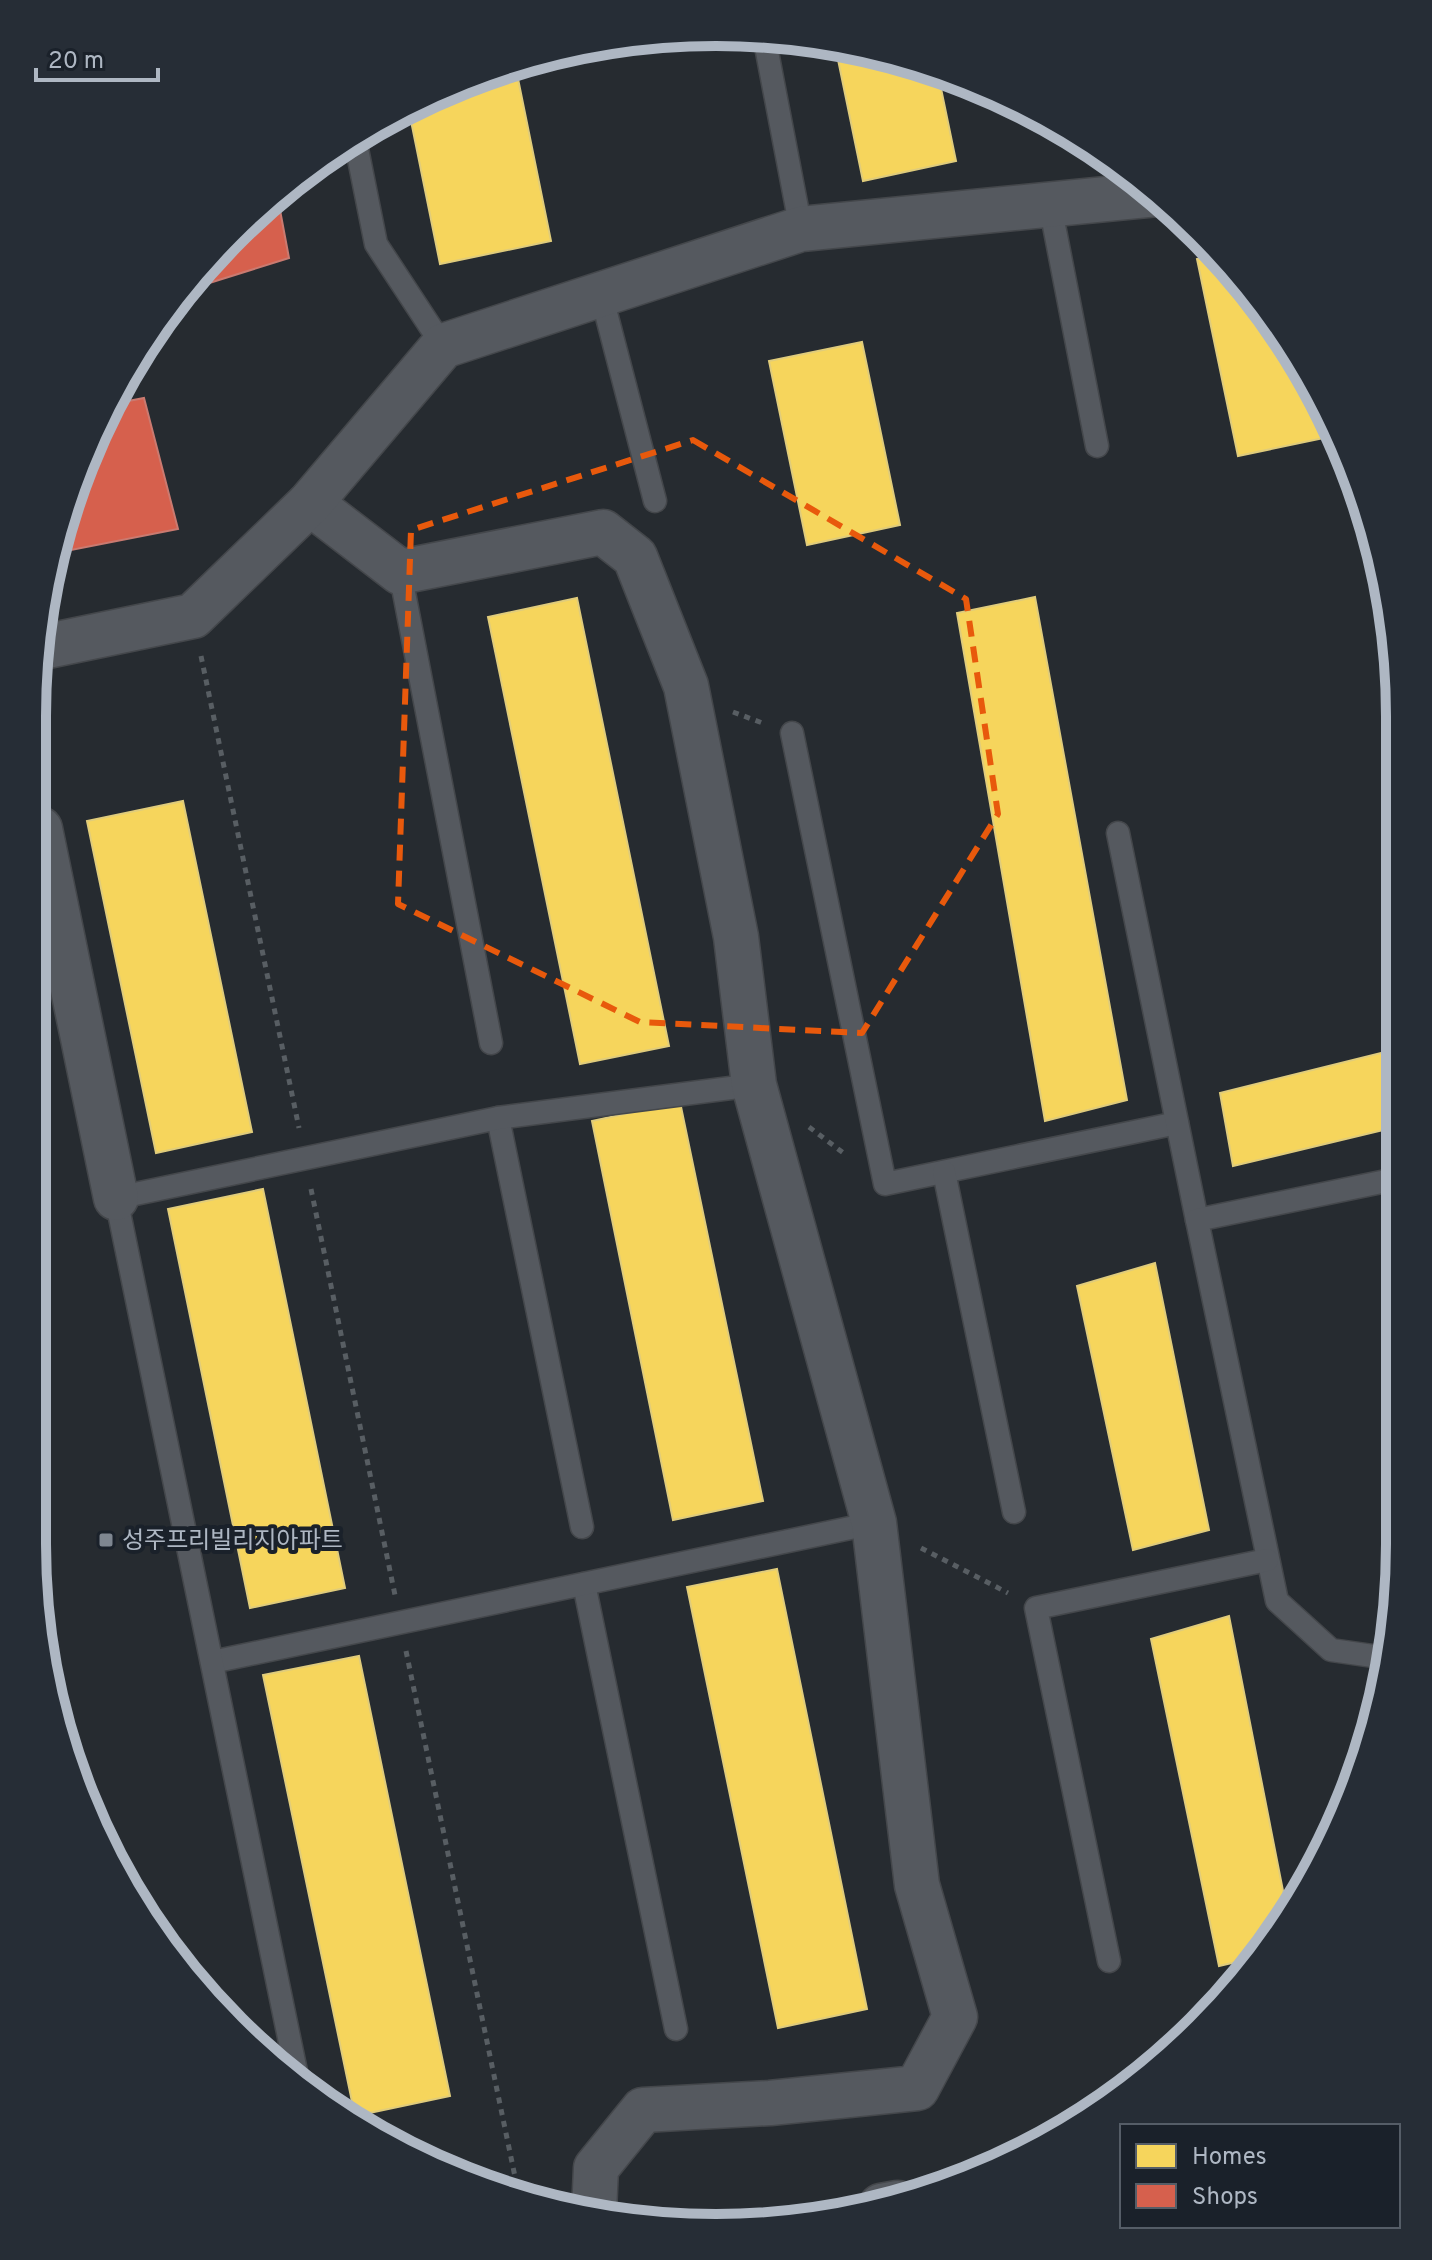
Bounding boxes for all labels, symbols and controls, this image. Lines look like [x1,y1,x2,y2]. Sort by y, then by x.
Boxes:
scale bar [36,32,158,82]
text: 20 m [48,47,104,77]
place label: 성주프리빌리지아파트 [122,1527,343,1557]
marker: 성주프리빌리지아파트 [97,1531,115,1549]
legend [1120,2124,1400,2228]
text: Homes [1192,2143,1267,2173]
text: Shops [1192,2183,1258,2213]

